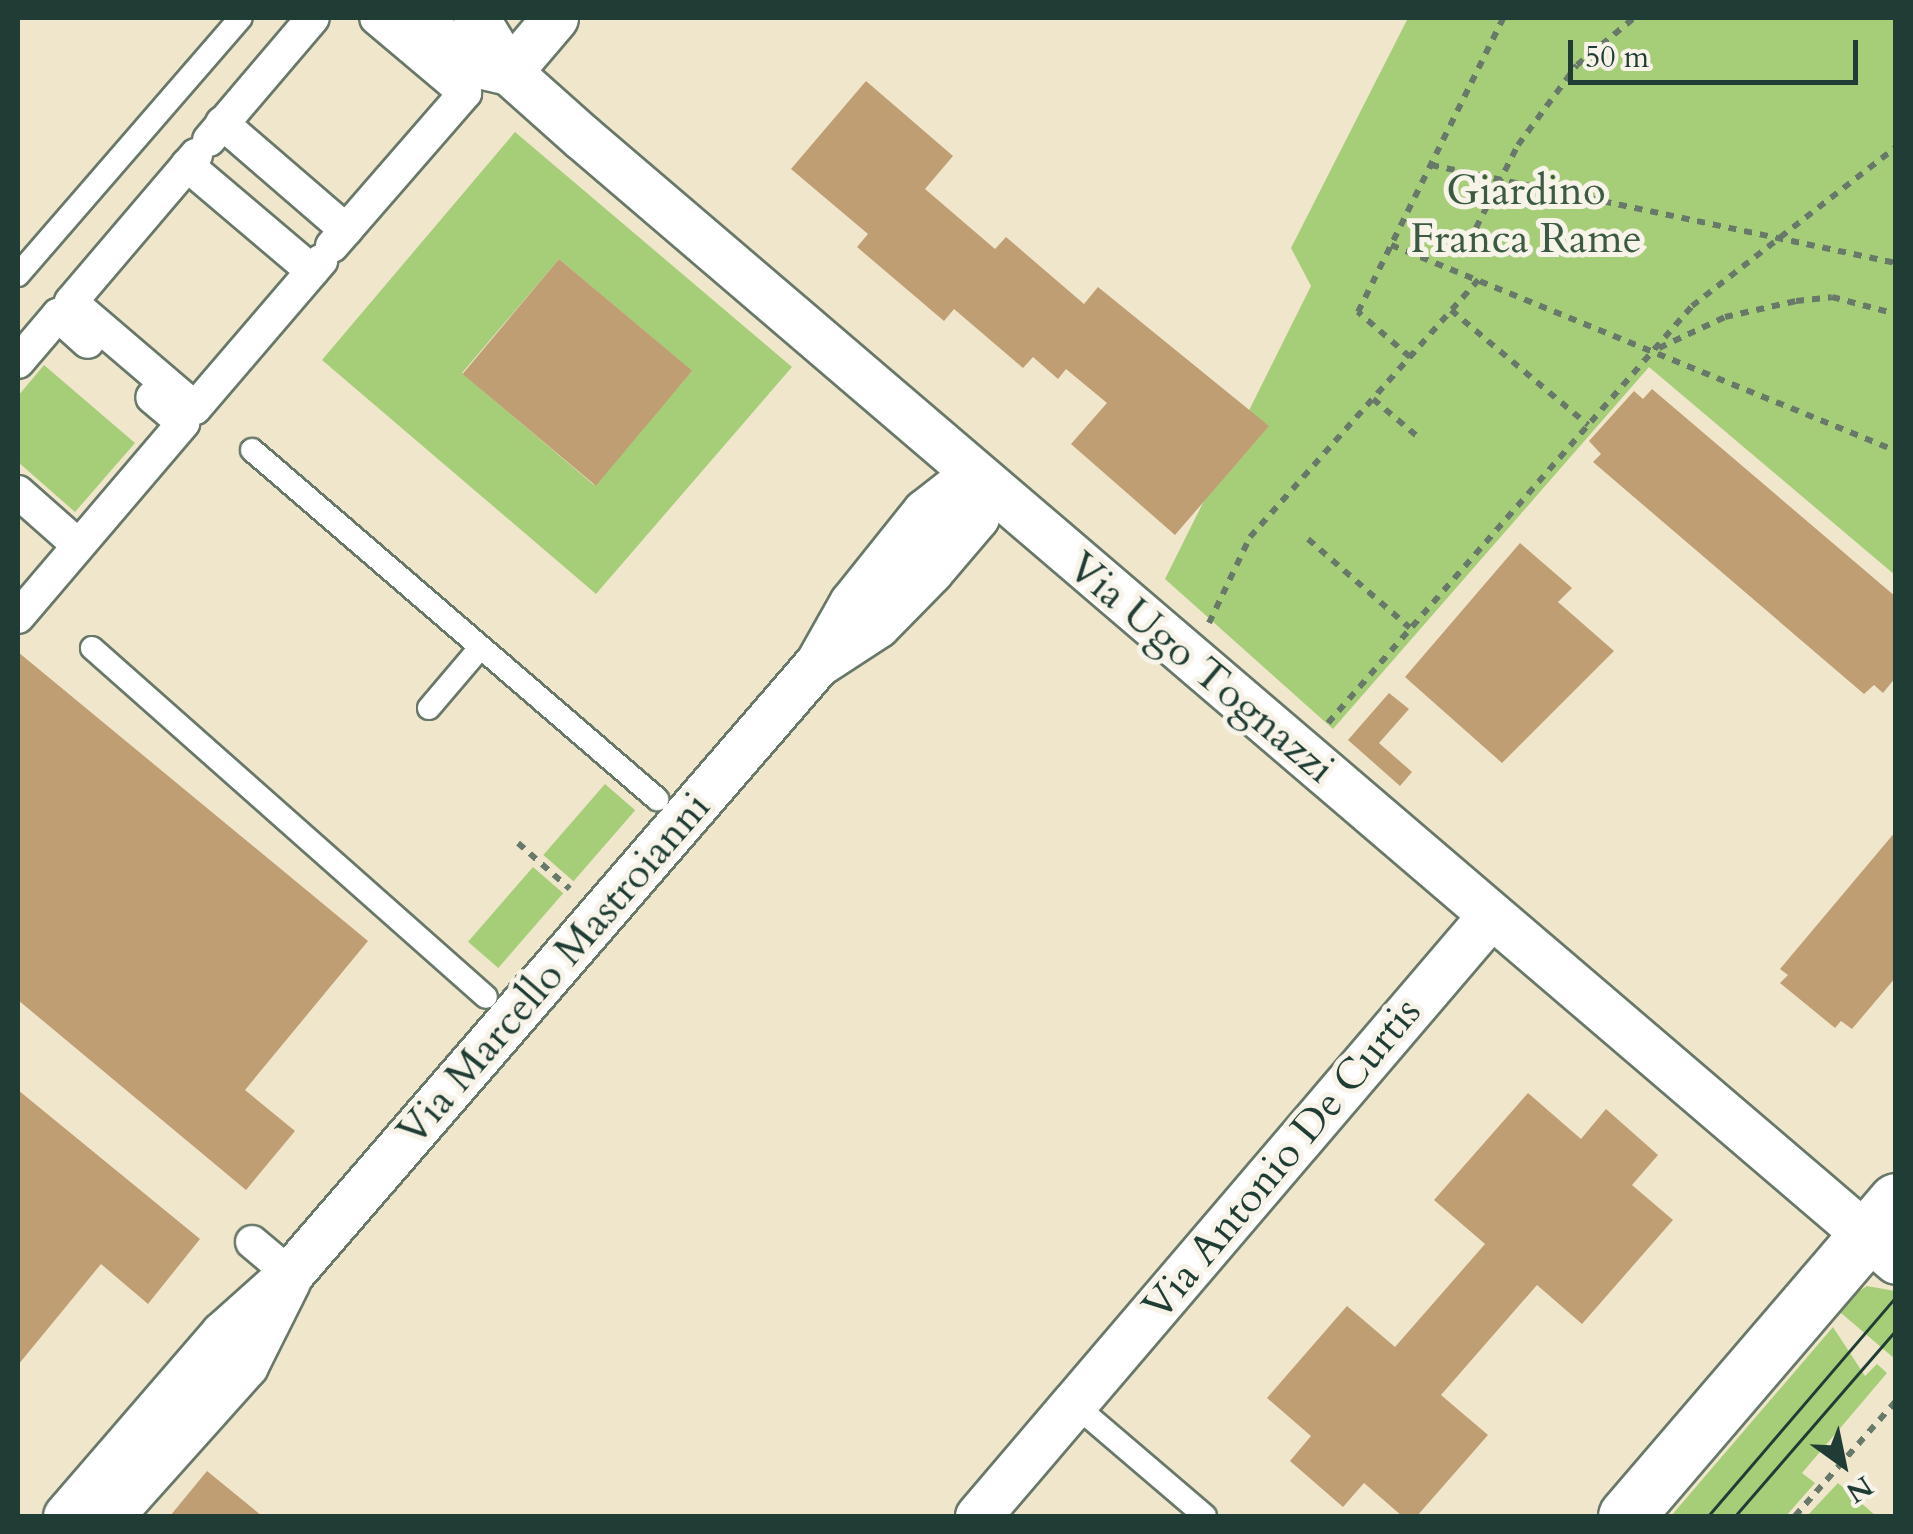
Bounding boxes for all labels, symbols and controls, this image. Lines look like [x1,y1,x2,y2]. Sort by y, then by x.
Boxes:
scale bar [1573,20,1863,82]
text: 50 m [1585,37,1649,78]
park label: Giardino Franca Rame [1410,166,1642,264]
street label: Via Ugo Tognazzi [1058,542,1344,794]
street label: Via Marcello Mastroianni [387,782,721,1156]
street label: Via Antonio De Curtis [1132,987,1432,1331]
north arrow [1793,1414,1893,1514]
text: N [1839,1467,1880,1512]

